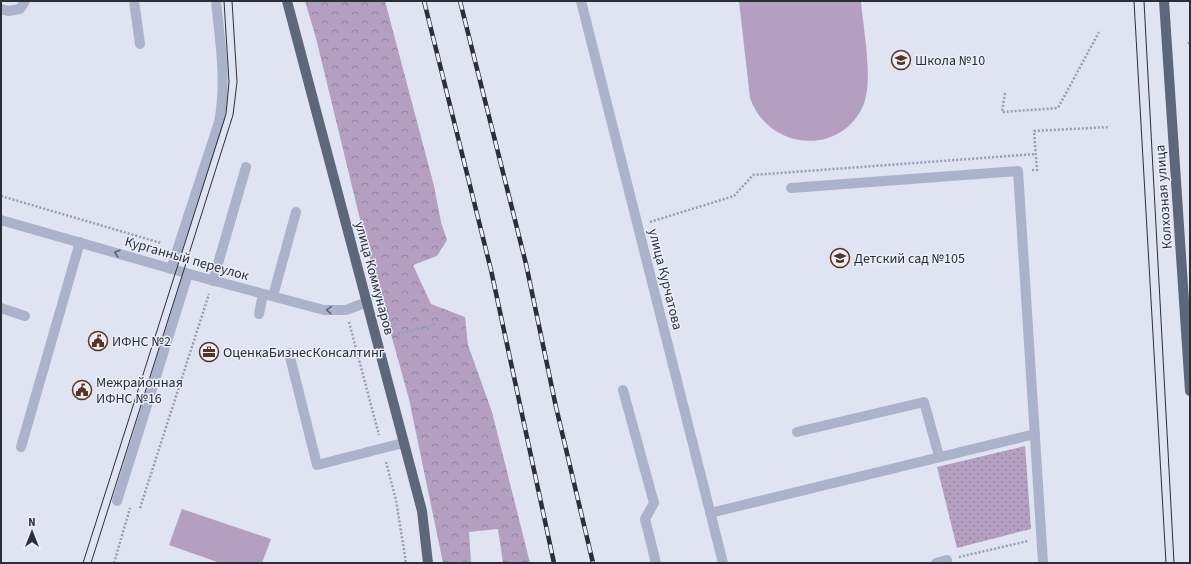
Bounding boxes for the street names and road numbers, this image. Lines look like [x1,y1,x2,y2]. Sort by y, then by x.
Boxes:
street label: Колхозная улица [1150,144,1178,250]
street label: улица Коммунаров [349,219,399,337]
street label: улица Курчатова [643,227,687,332]
street label: Курганный переулок [122,232,251,286]

